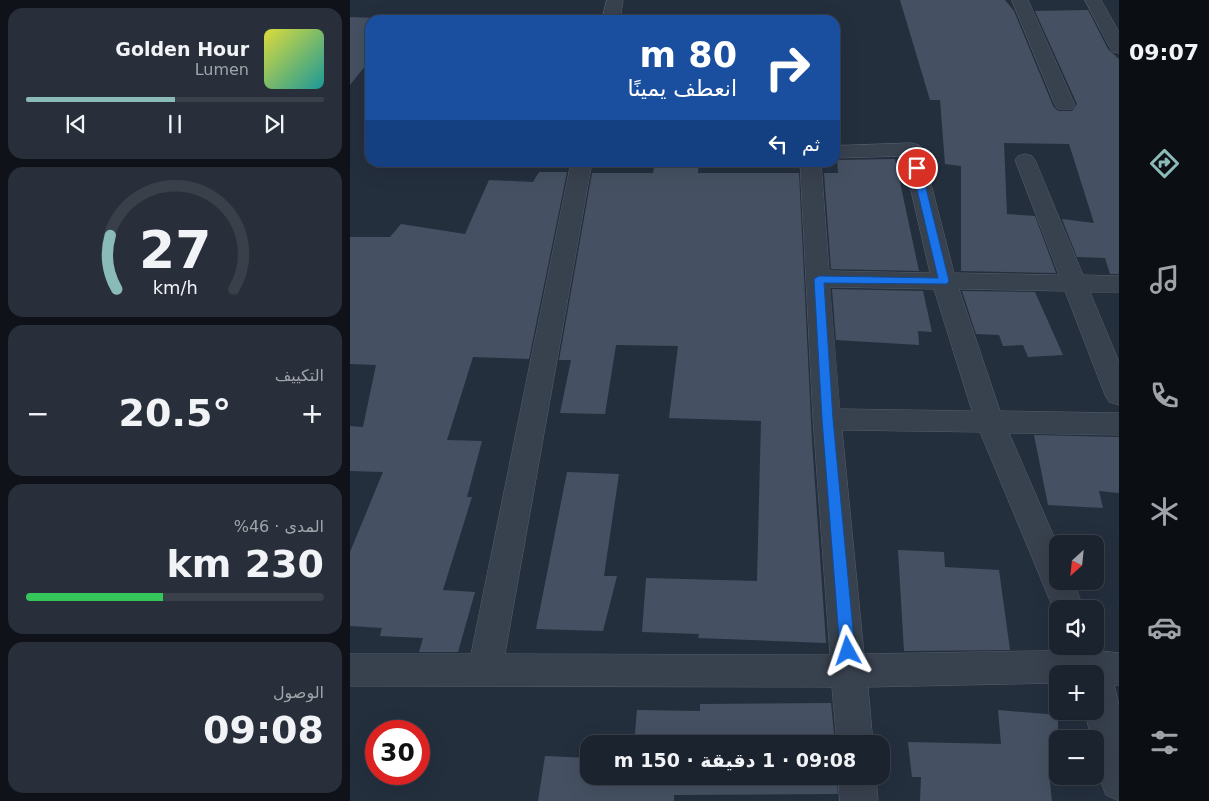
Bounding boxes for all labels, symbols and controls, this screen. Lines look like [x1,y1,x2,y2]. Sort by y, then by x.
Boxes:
text: 80 m [640,35,737,75]
icon: right [755,35,820,100]
text: Golden Hour [115,38,249,60]
text: 09:07 [1129,40,1199,65]
text: Lumen [195,60,249,79]
text: انعطف يمينًا [628,76,737,101]
icon: previous [62,110,90,138]
icon: pause [161,110,189,138]
icon: next [260,110,288,138]
icon: left [764,130,792,158]
text: ثم [802,133,820,155]
icon: directions [1147,146,1182,181]
pin [896,147,938,189]
icon: arrive [903,154,931,182]
text: 27 [139,220,211,280]
icon: music [1147,262,1182,297]
text: km/h [152,277,198,298]
text: التكييف [275,366,324,385]
icon: phone [1147,378,1182,413]
text: 20.5° [119,391,231,435]
text: − [26,397,49,430]
text: + [301,397,324,430]
icon: climate [1147,494,1182,529]
text: المدى · 46% [234,517,324,536]
north arrow [1049,535,1104,590]
map controls [1049,535,1104,785]
text: 230 km [167,542,324,586]
button: sound [1049,600,1104,655]
icon: car [1147,610,1182,645]
position arrow [821,624,873,676]
button: + [1049,665,1104,720]
text: الوصول [273,683,324,702]
text: 09:08 [203,708,324,752]
speed limit sign: 30 [365,720,430,785]
icon: filters [1147,725,1182,760]
button: − [1049,730,1104,785]
text: 09:08 · 1 دقيقة · 150 m [614,749,856,771]

